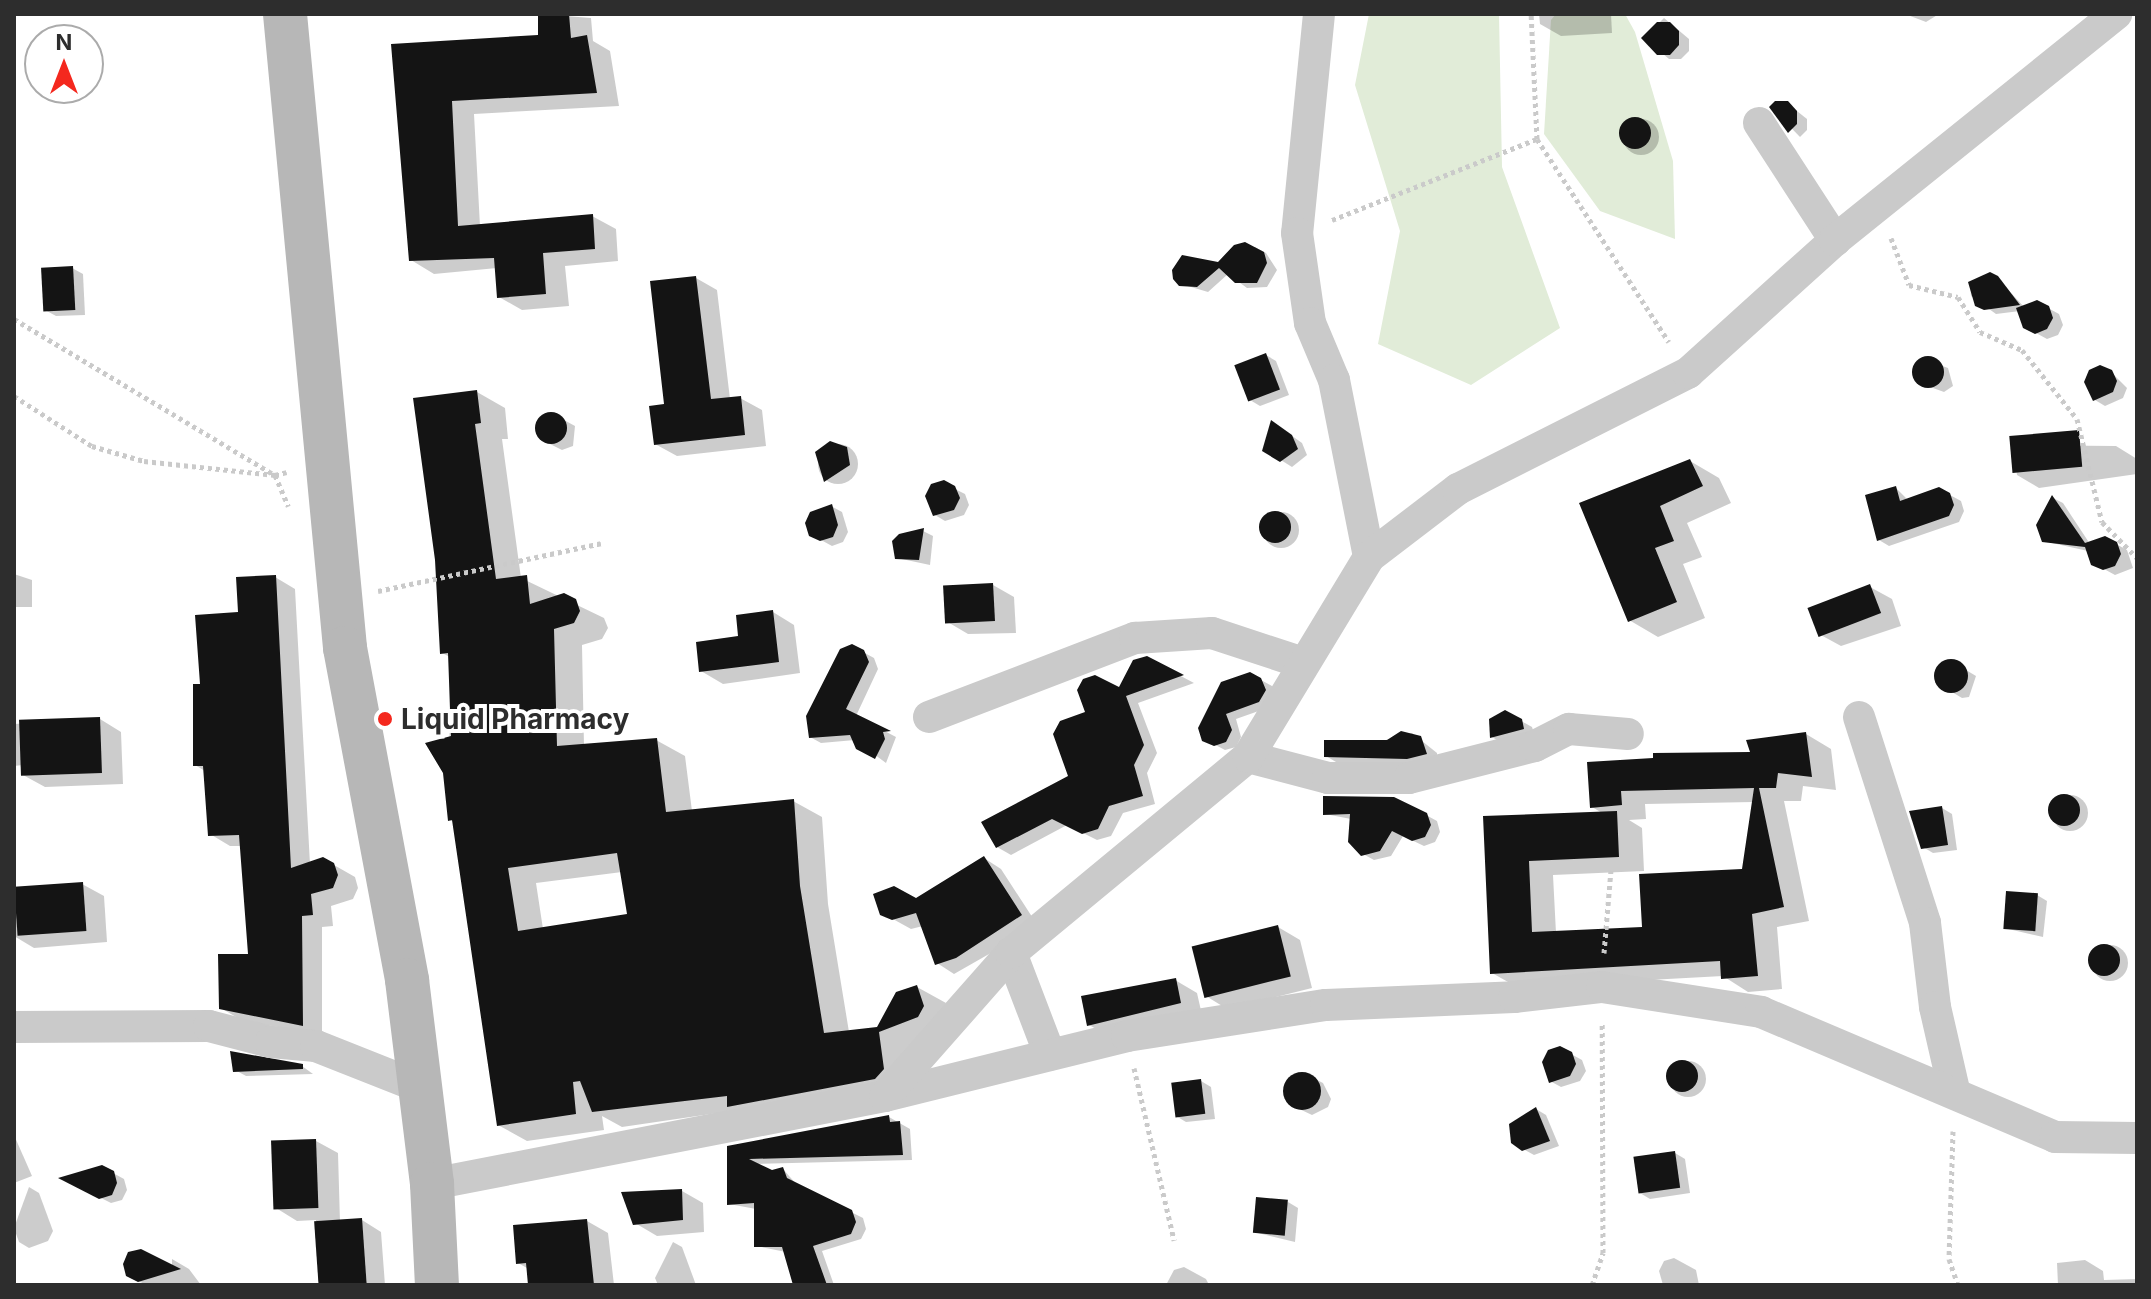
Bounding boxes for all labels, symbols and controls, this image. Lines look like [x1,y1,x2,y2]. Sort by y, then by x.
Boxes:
north arrow [24,24,104,104]
text: N [56,29,72,55]
place label: Liquid Pharmacy [401,702,629,736]
marker: Liquid Pharmacy [376,710,394,728]

